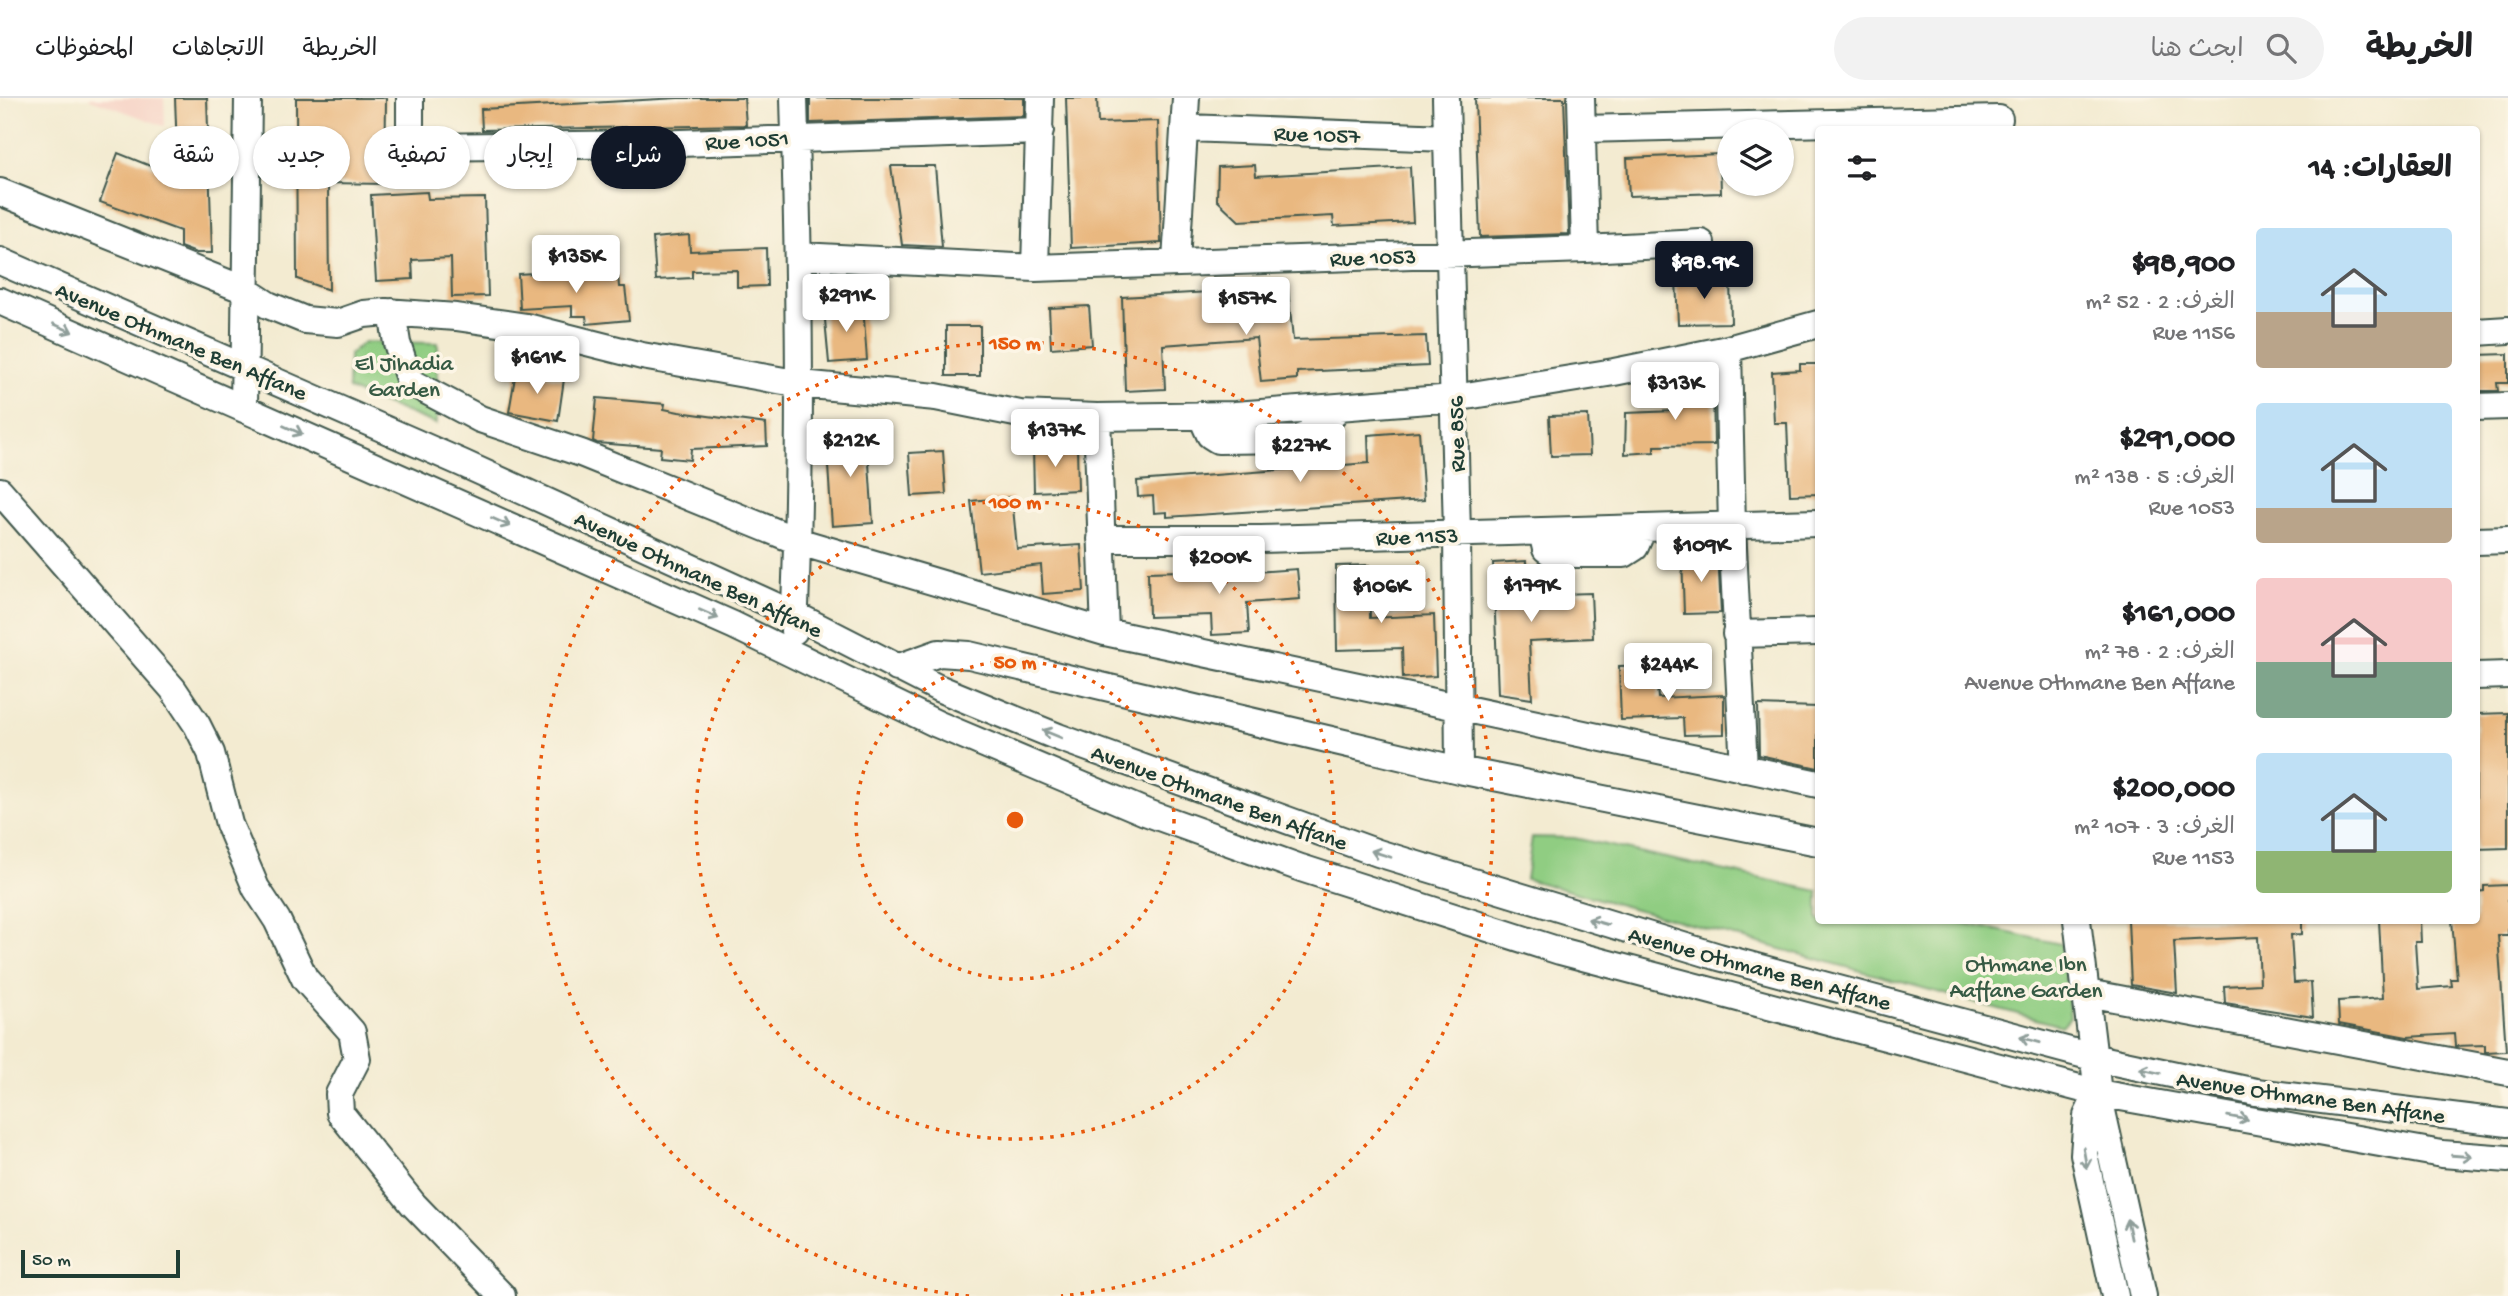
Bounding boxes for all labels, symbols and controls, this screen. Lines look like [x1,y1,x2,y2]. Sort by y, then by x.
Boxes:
search box [1834,17,2324,80]
icon: search [2262,29,2300,67]
text: الخريطة [2366,32,2473,70]
text: المحفوظات [35,36,134,65]
text: الاتجاهات [172,36,265,65]
text: الخريطة [303,36,377,65]
text: ابحث هنا [2151,36,2244,67]
map controls [1717,119,1794,196]
button: layers [1717,119,1794,196]
street label: Rue 1057 [1273,121,1362,152]
chip: شقة [149,126,239,189]
chip: جديد [253,126,350,189]
chip: تصفية [364,126,470,189]
chip: إيجار [484,126,577,189]
chip: شراء [591,126,686,189]
street label: Rue 1051 [705,127,790,158]
icon: filters [1843,149,1881,187]
text: العقارات: 14 [2309,153,2452,188]
pin: $135K [527,236,625,295]
pin: $98.9K [1647,242,1761,301]
text: $135K [548,244,604,271]
street label: Rue 1053 [1329,244,1417,274]
text: $98,900 [2132,248,2235,283]
text: $98.9K [1671,250,1737,277]
icon: home [2312,256,2396,340]
pin: $291K [797,274,895,334]
street label: Avenue Othmane Ben Affane [51,278,312,409]
pin: $157K [1197,278,1295,337]
text: $291K [818,283,874,310]
text: $157K [1218,286,1274,313]
text: الغرف: 2 · 52 m² [2086,290,2235,317]
text: Rue 1156 [2153,321,2235,348]
one-way arrow [51,322,73,335]
text: 150 m [988,333,1041,358]
pin: $161K [488,336,586,396]
text: $161K [510,345,564,372]
park label: El Jihadia Garden [355,352,454,405]
pin: $313K [1626,362,1724,422]
text: $313K [1647,371,1703,398]
street label: Rue 856 [1444,395,1473,472]
pin: $137K [1006,410,1104,469]
text: $137K [1027,418,1083,445]
pin: $212K [801,420,899,479]
text: $291,000 [2119,423,2235,458]
one-way arrow [282,424,303,437]
pin: $227K [1251,424,1349,484]
text: $212K [823,428,877,455]
icon: home [2312,431,2396,515]
text: $227K [1271,433,1329,460]
text: الغرف: 5 · 138 m² [2074,465,2235,492]
text: 100 m [988,492,1041,517]
text: Rue 1053 [2148,496,2235,523]
street label: Avenue Othmane Ben Affane [569,507,827,646]
one-way arrow [490,516,511,529]
street label: Rue 1153 [1375,524,1459,553]
pin: $109K [1652,524,1750,584]
text: $109K [1673,533,1729,560]
pin: $200K [1170,536,1268,596]
text: $200K [1189,545,1249,572]
pin: $179K [1482,564,1580,624]
pin: $106K [1332,566,1430,625]
text: $179K [1503,573,1559,600]
text: $106K [1352,574,1410,601]
text: $161,000 [2122,598,2235,633]
icon: home [2312,606,2396,690]
one-way arrow [698,608,719,621]
text: الغرف: 2 · 78 m² [2084,640,2235,667]
pin: $244K [1619,644,1717,703]
text: 50 m [994,652,1037,677]
text: $244K [1640,652,1696,679]
text: Avenue Othmane Ben Affane [1964,671,2235,698]
one-way arrow [1041,727,1063,740]
street label: Avenue Othmane Ben Affane [1087,740,1352,859]
text: $200,000 [2112,773,2235,808]
icon: home [2312,781,2396,865]
centre of rings [1003,808,1027,832]
text: الغرف: 3 · 107 m² [2074,815,2235,842]
text: Rue 1153 [2152,846,2235,873]
one-way arrow [1370,847,1392,859]
one-way arrow [1587,914,1609,927]
street label: Avenue Othmane Ben Affane [1625,922,1894,1019]
park label: Othmane Ibn Aaffane Garden [1949,953,2103,1006]
one-way arrow [2019,1033,2041,1046]
one-way arrow [2139,1063,2162,1077]
street label: Avenue Othmane Ben Affane [2175,1067,2448,1132]
one-way arrow [2226,1112,2249,1125]
one-way arrow [2079,1146,2092,1169]
one-way arrow [2450,1150,2473,1163]
one-way arrow [2121,1218,2135,1241]
scale bar [21,1247,180,1279]
text: 50 m [32,1250,71,1273]

